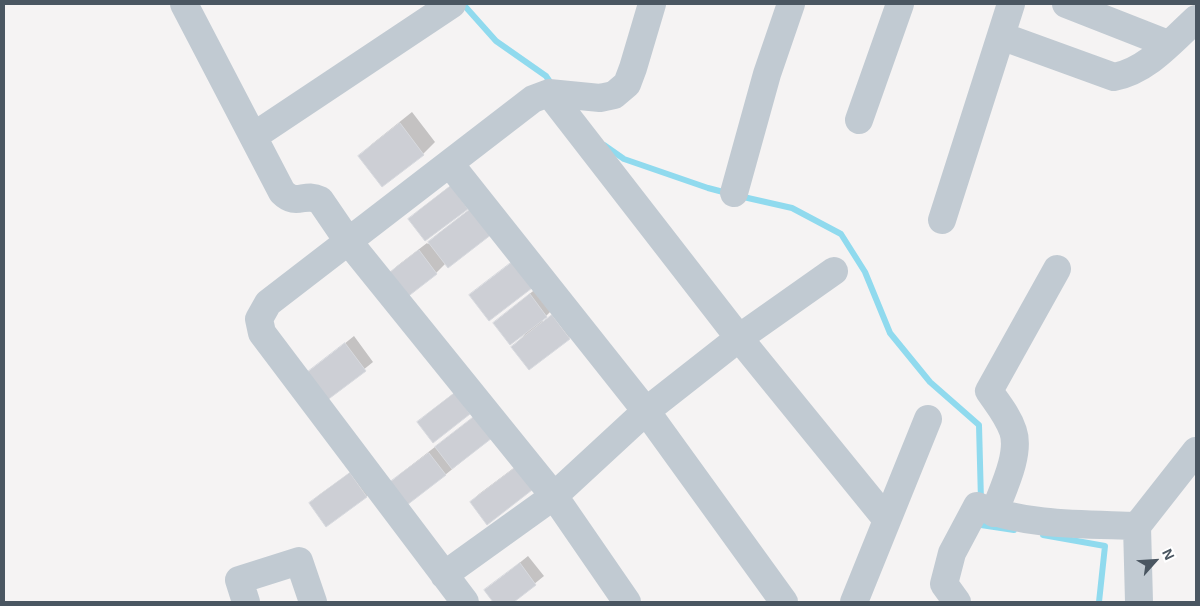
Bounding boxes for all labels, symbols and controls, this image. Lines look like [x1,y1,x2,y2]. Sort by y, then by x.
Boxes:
north arrow [1130,536,1180,586]
text: N [1159,546,1178,562]

